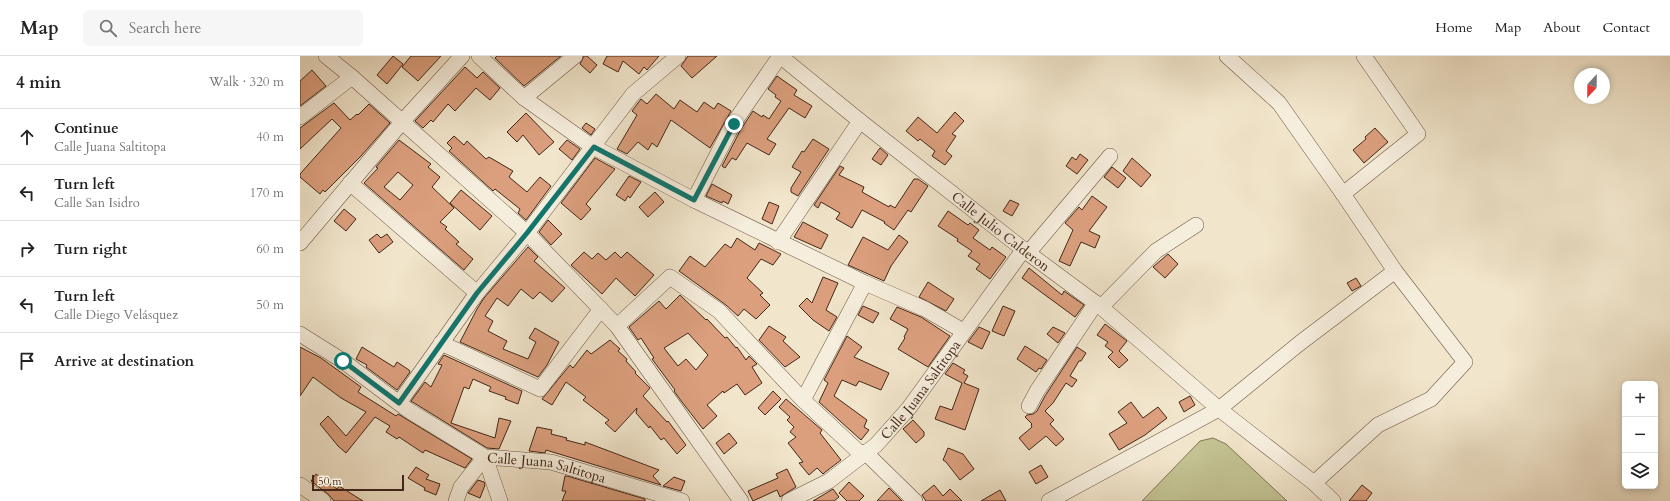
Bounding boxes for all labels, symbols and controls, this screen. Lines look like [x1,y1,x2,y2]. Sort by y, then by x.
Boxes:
search box [83,10,363,46]
text: Map [20,15,59,41]
icon: search [97,17,119,39]
text: Search here [129,18,201,38]
text: Home [1435,18,1473,37]
text: Map [1495,18,1521,37]
text: About [1543,18,1580,37]
text: Contact [1602,18,1650,37]
north arrow [1574,68,1610,104]
text: 4 min [16,71,61,94]
text: Walk · 320 m [209,73,284,91]
route end [725,115,743,133]
text: Continue [54,118,119,138]
icon: ahead [16,126,38,148]
text: 40 m [256,128,284,146]
text: Calle Juana Saltitopa [54,138,166,156]
text: Turn left [54,174,115,194]
icon: left [16,182,38,204]
text: 170 m [250,184,284,202]
street label: Calle Julio Calderon [948,187,1054,276]
text: Calle San Isidro [54,194,140,212]
icon: right [16,238,38,260]
text: Turn right [54,239,127,259]
text: 60 m [256,240,284,258]
text: Turn left [54,286,115,306]
icon: left [16,294,38,316]
text: 50 m [256,296,284,314]
text: Calle Diego Velásquez [54,306,178,324]
street label: Calle Juana Saltitopa [876,336,965,443]
icon: arrive [16,350,38,372]
text: Arrive at destination [54,351,194,371]
route start [334,352,352,370]
map controls [1622,381,1658,489]
button: + [1622,381,1658,417]
button: − [1622,417,1658,453]
street label: Calle Juana Saltitopa [486,448,608,487]
button: layers [1622,453,1658,489]
scale bar [312,473,404,492]
text: 50 m [318,474,342,489]

